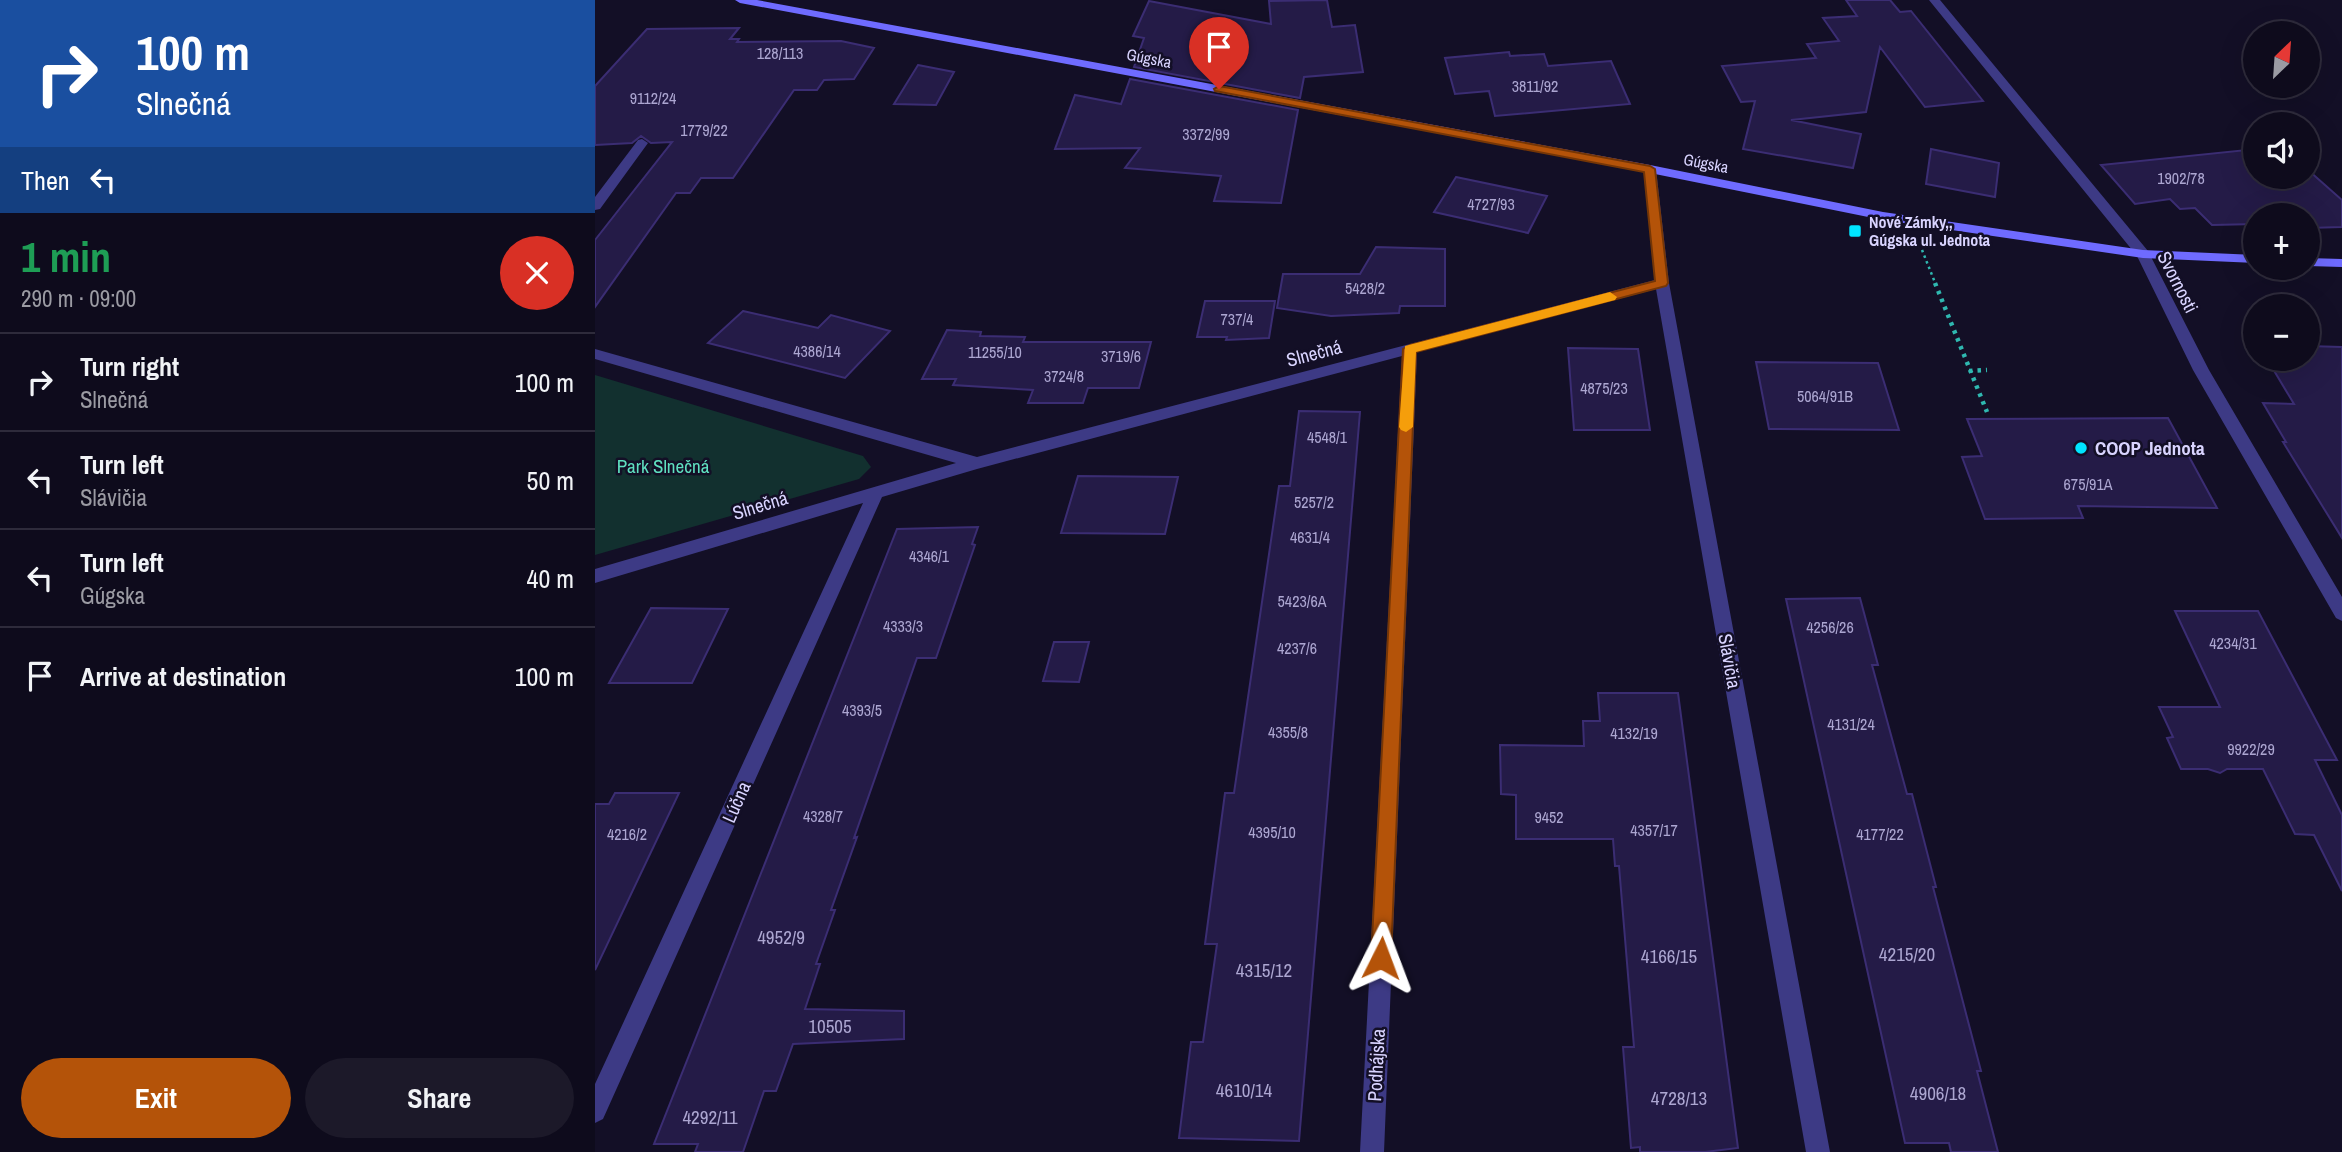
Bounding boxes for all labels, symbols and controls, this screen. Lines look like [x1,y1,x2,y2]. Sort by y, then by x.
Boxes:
pin [1189,17,1249,89]
text: 100 m [136,19,250,85]
north arrow [2243,21,2321,98]
map controls [2243,21,2320,371]
icon: right [21,28,112,119]
icon: arrive [1200,28,1238,66]
house number: 128/113 [757,42,803,64]
street label: Gúgska [1125,43,1174,73]
house number: 3811/92 [1512,75,1558,97]
text: Slnečná [136,82,231,125]
house number: 9112/24 [630,87,676,109]
button: sound [2243,112,2320,189]
house number: 1779/22 [680,119,728,141]
house number: 3372/99 [1182,123,1230,145]
street label: Gúgska [1682,148,1731,178]
icon: left [84,161,122,199]
text: Then [21,163,70,198]
house number: 1902/78 [2157,167,2205,189]
house number: 4727/93 [1467,193,1515,215]
button: + [2243,203,2320,280]
place label: Nové Zámky,, Gúgska ul. Jednota [1869,211,1991,251]
marker: Nové Zámky,, Gúgska ul. Jednota [1847,223,1863,239]
text: 1 min [21,229,111,285]
button: close [500,236,574,310]
street label: Svornosti [2151,247,2205,317]
house number: 5428/2 [1345,277,1385,299]
text: 290 m · 09:00 [21,283,136,314]
button: − [2243,294,2320,371]
house number: 737/4 [1221,308,1253,330]
street label: Slnečná [1283,333,1345,373]
house number: 4386/14 [793,340,841,362]
house number: 11255/10 [968,341,1022,363]
house number: 3719/6 [1101,345,1141,367]
text: Turn right [80,349,179,384]
icon: right [21,363,59,401]
text: 100 m [515,365,574,400]
house number: 3724/8 [1044,365,1084,387]
house number: 4875/23 [1580,377,1628,399]
text: Slnečná [80,384,148,415]
house number: 5064/91B [1797,385,1853,407]
house number: 4548/1 [1307,426,1348,448]
place label: COOP Jednota [2095,435,2205,461]
marker: COOP Jednota [2073,440,2089,456]
text: Turn left [80,447,164,482]
park label: Park Slnečná [617,453,710,479]
icon: left [21,461,59,499]
text: 50 m [527,463,574,498]
house number: 675/91A [2064,473,2113,495]
text: Slávičia [80,482,147,513]
street label: Slnečná [729,484,791,526]
house number: 5257/2 [1294,491,1334,513]
house number: 4631/4 [1290,526,1330,548]
text: Turn left [80,545,164,580]
house number: 4346/1 [909,545,950,567]
icon: left [21,559,59,597]
text: 40 m [527,561,574,596]
text: Gúgska [80,580,145,611]
house number: 5423/6A [1278,590,1327,612]
house number: 4333/3 [883,615,923,637]
house number: 4256/26 [1806,616,1854,638]
street label: Slávičia [1712,631,1748,691]
house number: 4234/31 [2209,632,2257,654]
house number: 4237/6 [1277,637,1317,659]
icon: arrive [21,657,59,695]
text: Arrive at destination [80,659,286,694]
text: 100 m [515,659,574,694]
house number: 4393/5 [842,699,882,721]
house number: 4131/24 [1827,713,1875,735]
house number: 4355/8 [1268,721,1308,743]
house number: 4132/19 [1610,722,1658,744]
house number: 9922/29 [2227,738,2275,760]
street label: Lúčna [715,777,757,827]
house number: 4328/7 [803,805,843,827]
house number: 9452 [1534,806,1564,828]
house number: 4357/17 [1630,819,1678,841]
house number: 4395/10 [1248,821,1296,843]
house number: 4216/2 [607,823,647,845]
house number: 4177/22 [1856,823,1904,845]
position arrow [1344,921,1418,995]
house number: 4952/9 [757,924,805,950]
house number: 4215/20 [1879,941,1935,967]
house number: 4166/15 [1641,943,1697,969]
house number: 4315/12 [1236,957,1292,983]
house number: 10505 [808,1013,852,1039]
street label: Podhájska [1361,1028,1391,1102]
button: Exit [21,1058,291,1138]
button: Share [305,1058,574,1138]
house number: 4610/14 [1216,1077,1272,1103]
house number: 4906/18 [1910,1080,1966,1106]
house number: 4728/13 [1651,1085,1707,1111]
house number: 4292/11 [682,1104,738,1130]

